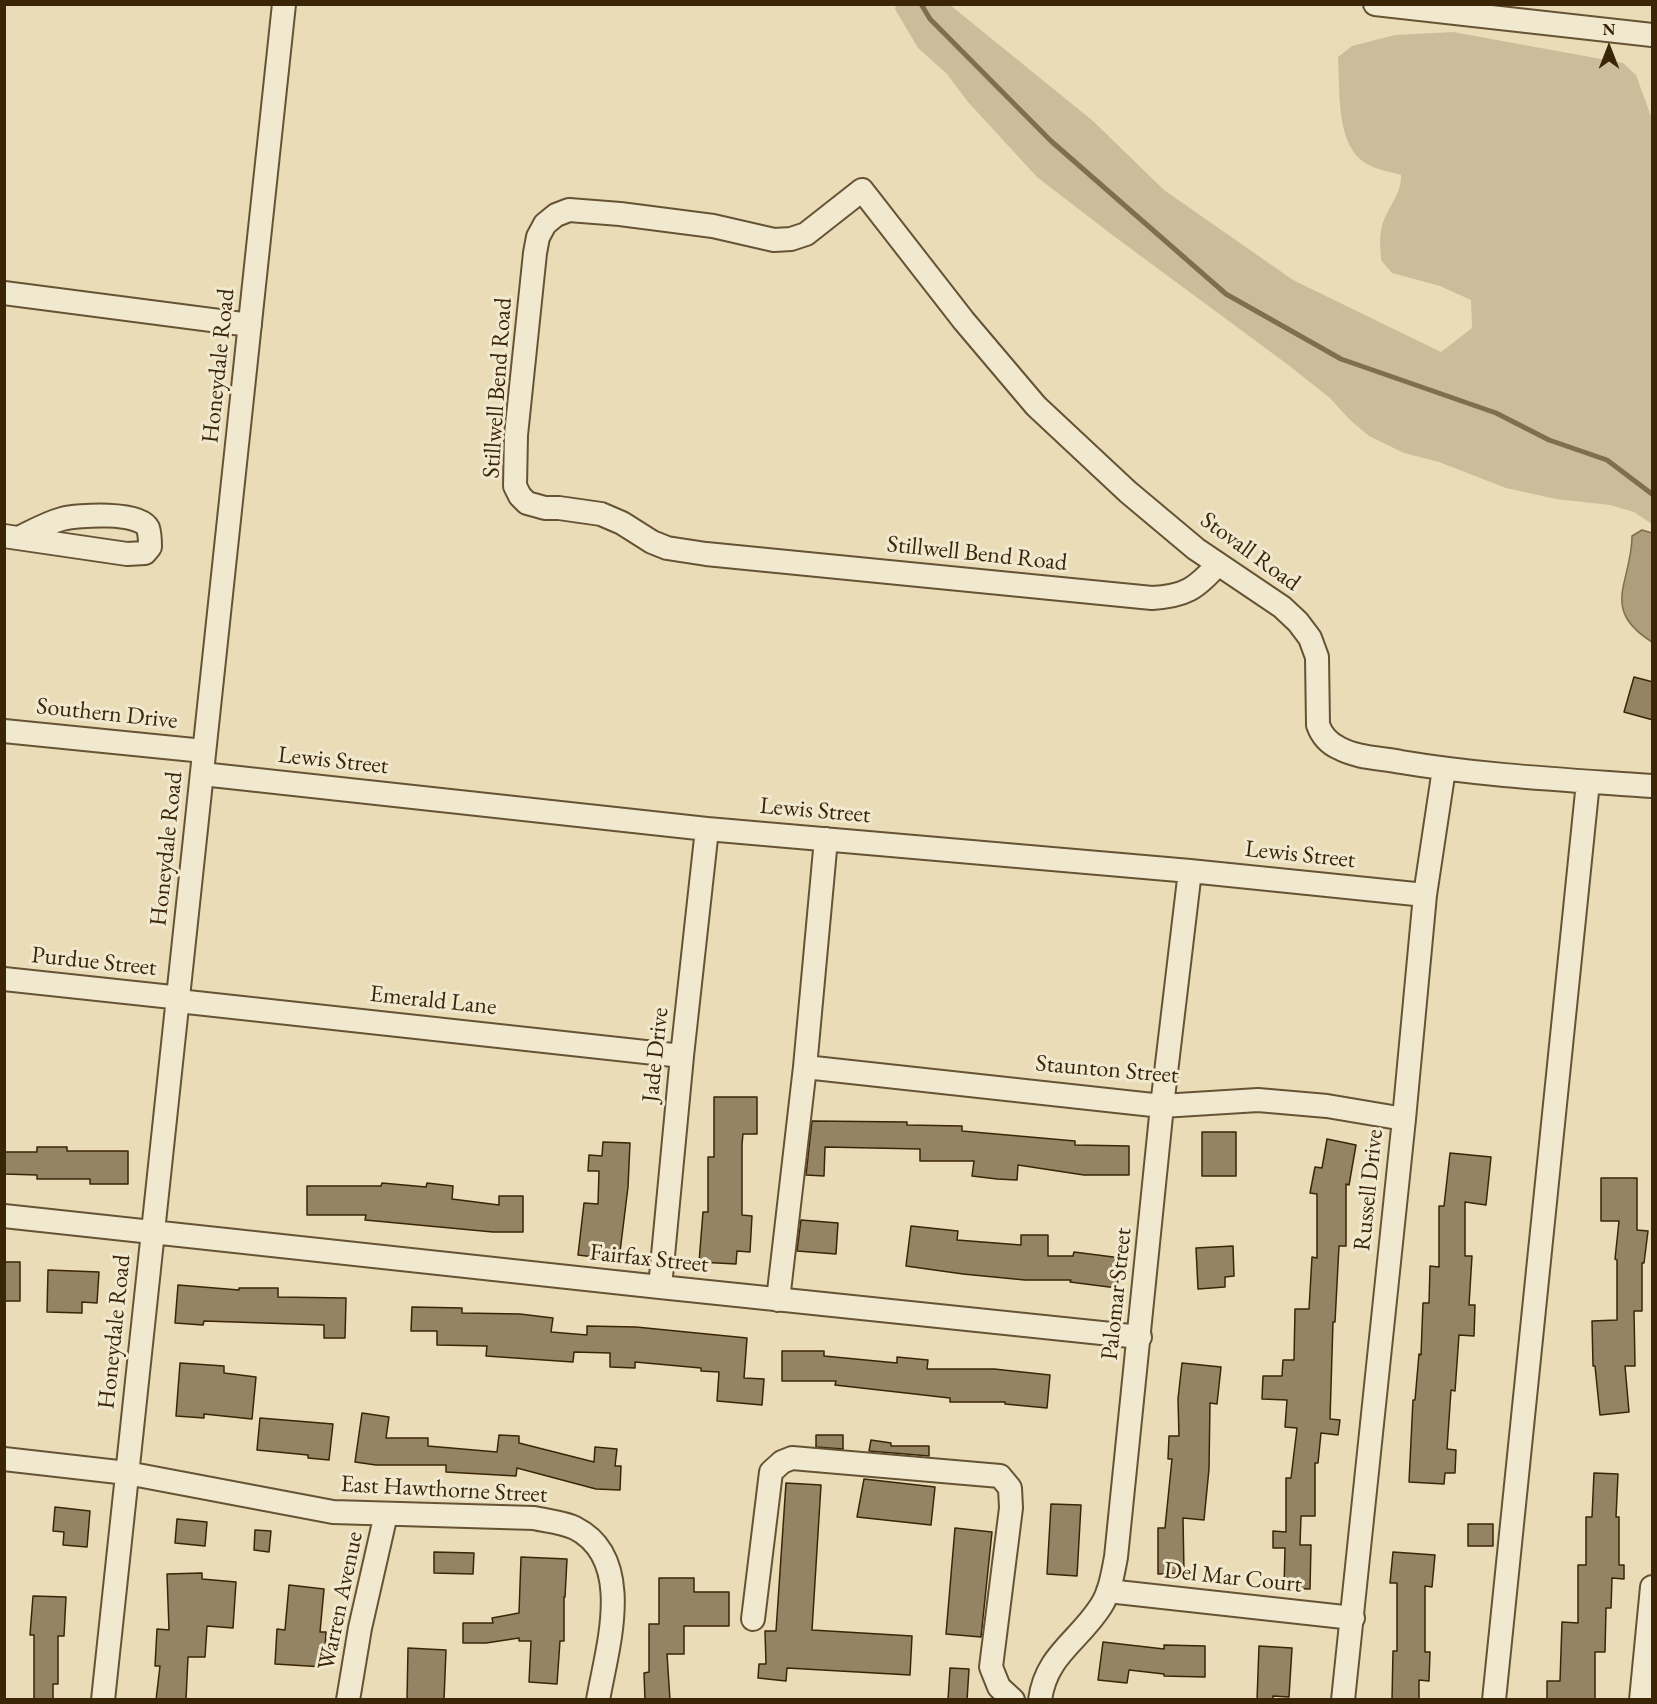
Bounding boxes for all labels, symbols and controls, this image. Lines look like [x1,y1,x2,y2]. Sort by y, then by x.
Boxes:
north arrow [1579,18,1639,78]
text: N [1603,19,1615,40]
street label: Honeydale Road [197,287,241,445]
street label: Stillwell Bend Road [477,297,519,479]
street label: Stovall Road [1194,506,1306,598]
street label: Stillwell Bend Road [886,530,1068,578]
street label: Southern Drive [35,692,179,736]
street label: Lewis Street [276,741,390,781]
street label: Honeydale Road [145,770,189,928]
street label: Lewis Street [758,792,872,830]
street label: Lewis Street [1243,835,1357,875]
street label: Purdue Street [30,941,158,983]
street label: Emerald Lane [368,980,498,1022]
street label: Jade Drive [637,1006,675,1104]
street label: Staunton Street [1034,1049,1180,1091]
street label: Russell Drive [1348,1128,1390,1252]
street label: Palomar Street [1096,1226,1138,1362]
street label: Fairfax Street [588,1238,710,1280]
street label: Honeydale Road [93,1253,137,1411]
street label: East Hawthorne Street [340,1470,548,1510]
street label: Warren Avenue [312,1529,370,1673]
street label: Del Mar Court [1163,1556,1303,1600]

